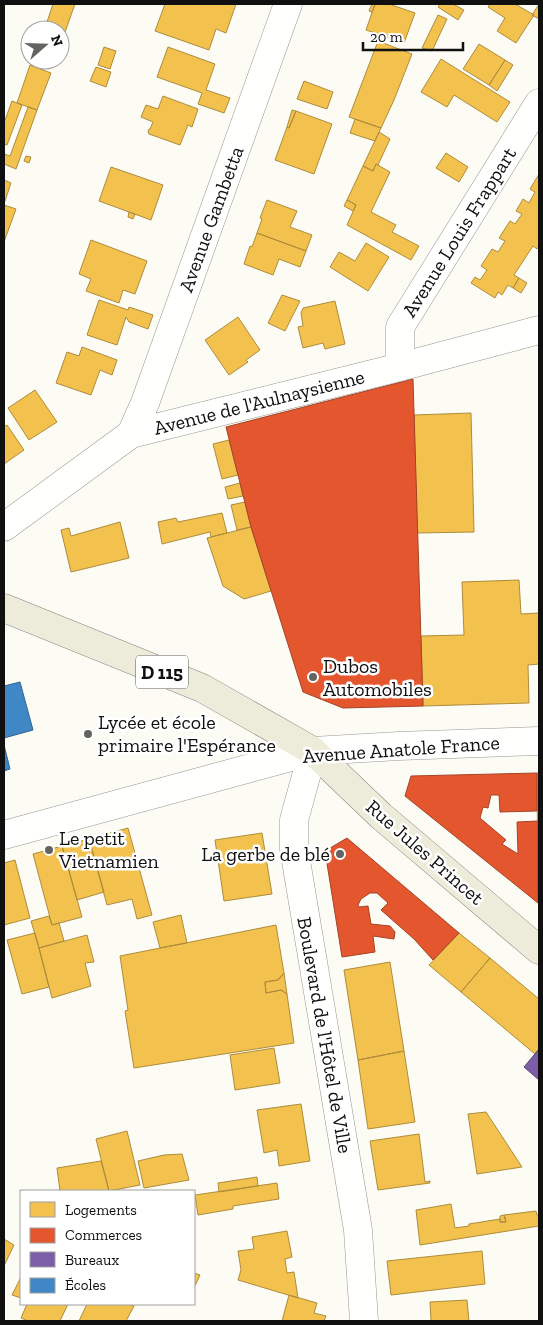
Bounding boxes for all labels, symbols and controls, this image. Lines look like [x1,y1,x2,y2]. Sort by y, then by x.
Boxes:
north arrow [20,20,70,70]
scale bar [363,20,463,52]
text: 20 m [370,28,403,46]
text: N [47,33,67,49]
street label: Avenue Louis Frappart [397,142,521,321]
street label: Avenue Gambetta [174,143,249,295]
street label: Avenue de l'Aulnaysienne [151,364,367,440]
place label: Dubos Automobiles [323,654,432,701]
road number: D 115 [136,656,188,689]
marker: Dubos Automobiles [307,671,319,683]
place label: Lycée et école primaire l'Espérance [98,710,276,757]
marker: Lycée et école primaire l'Espérance [82,728,94,740]
street label: Avenue Anatole France [302,730,500,768]
street label: Rue Jules Princet [361,794,489,910]
place label: Le petit Vietnamien [58,826,159,873]
place label: La gerbe de blé [201,842,330,866]
marker: Le petit Vietnamien [43,844,55,856]
marker: La gerbe de blé [334,848,346,860]
street label: Boulevard de l'Hôtel de Ville [292,915,358,1155]
legend [20,1190,195,1305]
text: Logements [65,1201,137,1219]
text: Commerces [65,1226,142,1244]
text: Bureaux [65,1251,119,1269]
text: Écoles [65,1276,106,1294]

